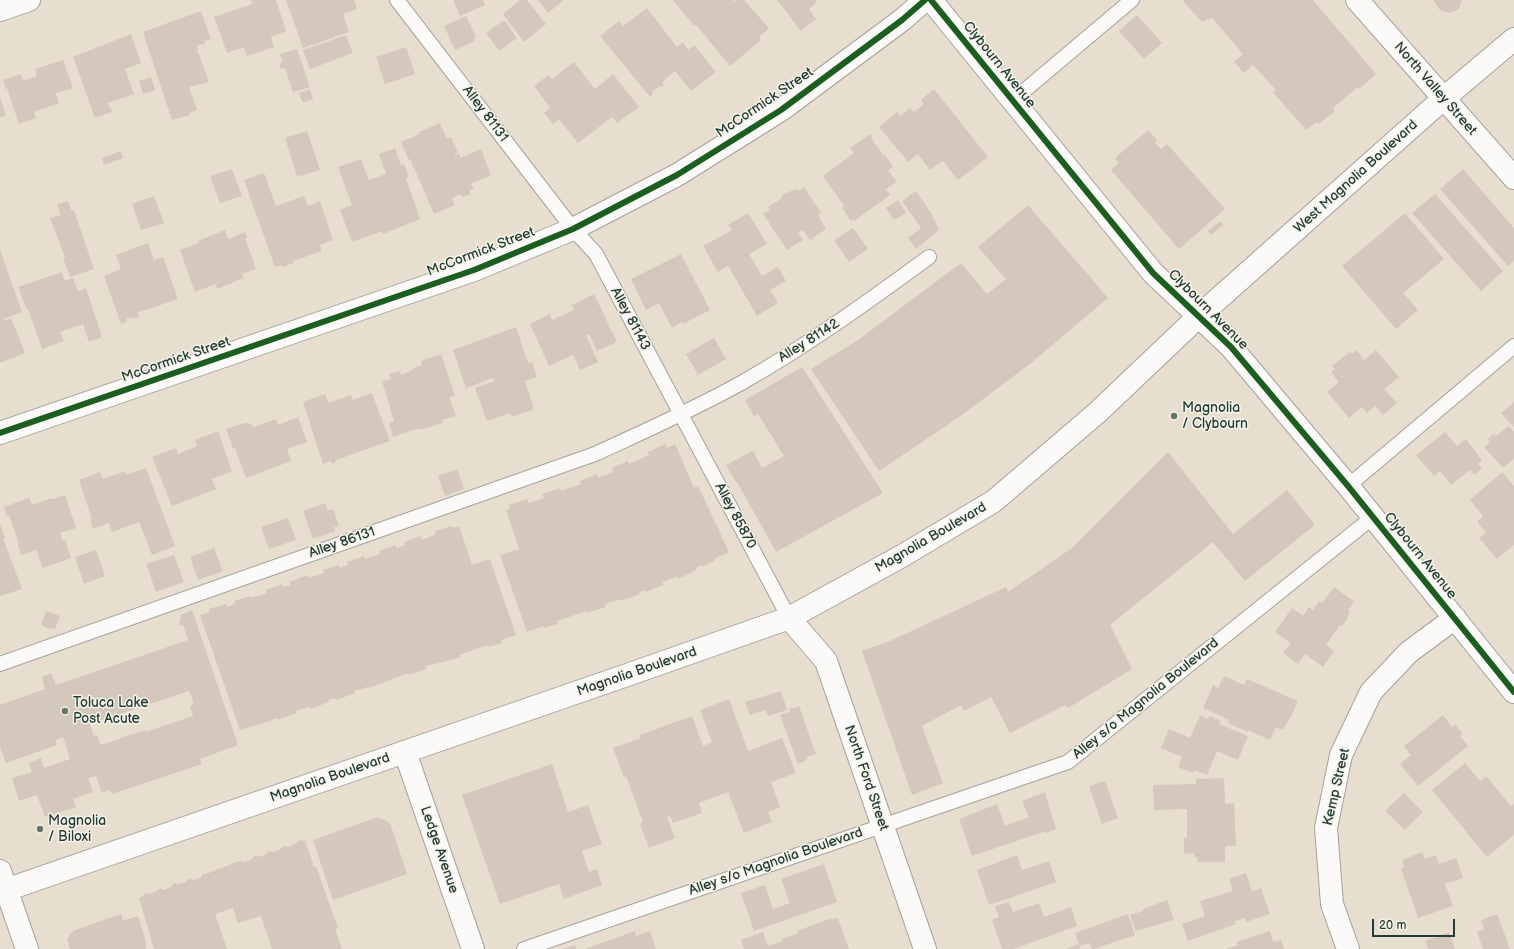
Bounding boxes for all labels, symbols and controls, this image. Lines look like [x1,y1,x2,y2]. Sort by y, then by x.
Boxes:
street label: Clybourn Avenue [959,18,1039,112]
street label: North Valley Street [1390,39,1480,139]
street label: McCormick Street [713,64,817,142]
street label: Alley 81131 [458,83,512,145]
street label: West Magnolia Boulevard [1291,117,1421,237]
street label: McCormick Street [425,224,537,280]
street label: Clybourn Avenue [1164,266,1252,354]
street label: Alley 81143 [606,285,654,353]
street label: Alley 81142 [775,316,843,366]
street label: McCormick Street [119,334,233,386]
place label: Magnolia / Clybourn [1182,400,1248,432]
marker: Magnolia / Clybourn [1169,411,1179,421]
street label: Alley 85870 [711,480,759,552]
street label: Magnolia Boulevard [872,499,990,577]
street label: Clybourn Avenue [1380,509,1460,603]
street label: Alley 86131 [307,524,377,562]
street label: Alley s/o Magnolia Boulevard [1070,635,1222,763]
street label: Magnolia Boulevard [575,644,699,700]
place label: Toluca Lake Post Acute [73,695,148,728]
marker: Toluca Lake Post Acute [60,706,70,716]
street label: North Ford Street [840,723,892,833]
street label: Kemp Street [1320,747,1354,827]
street label: Magnolia Boulevard [268,750,392,806]
street label: Ledge Avenue [416,804,462,896]
place label: Magnolia / Biloxi [48,813,106,846]
marker: Magnolia / Biloxi [35,824,45,834]
street label: Alley s/o Magnolia Boulevard [687,824,865,900]
scale bar [1374,911,1457,937]
text: 20 m [1379,918,1406,933]

